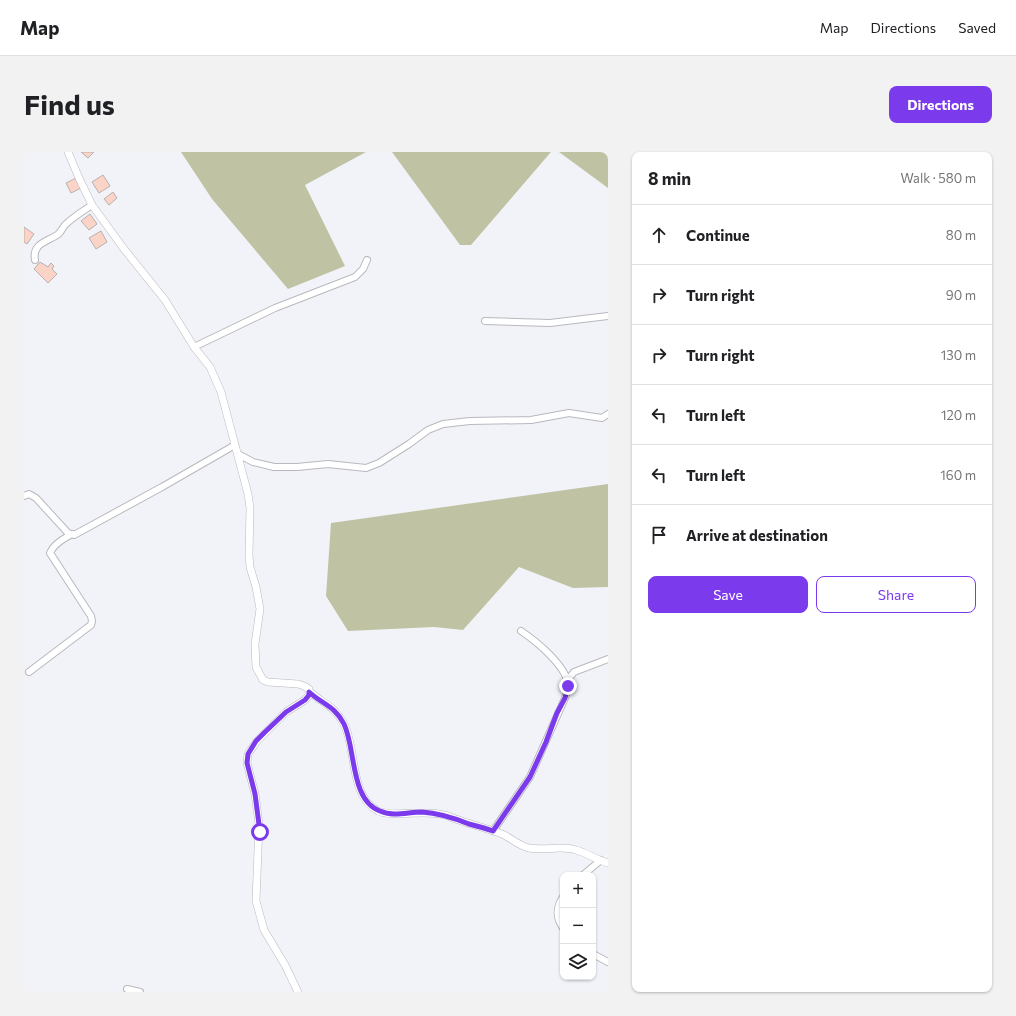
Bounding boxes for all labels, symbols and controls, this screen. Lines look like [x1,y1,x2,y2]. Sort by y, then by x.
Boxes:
text: Map [20,16,59,39]
text: Map [820,19,849,36]
text: Directions [871,19,936,36]
text: Saved [958,19,996,36]
button: Directions [889,86,992,123]
text: Find us [24,87,115,121]
text: 8 min [648,168,691,189]
text: Walk · 580 m [901,170,976,186]
icon: ahead [648,224,670,246]
text: Continue [686,226,750,244]
text: 80 m [946,227,976,243]
icon: right [648,284,670,306]
text: Turn right [686,286,755,304]
text: 90 m [946,287,976,303]
icon: right [648,344,670,366]
text: Turn right [686,346,755,364]
text: 130 m [941,347,976,363]
icon: left [648,404,670,426]
text: Turn left [686,406,745,424]
text: 120 m [941,407,976,423]
icon: left [648,464,670,486]
text: Turn left [686,466,745,484]
text: 160 m [940,467,976,483]
icon: arrive [648,524,670,546]
text: Arrive at destination [686,526,828,544]
button: Save [648,576,808,613]
button: Share [816,576,976,613]
route end [559,677,577,695]
route start [251,823,269,841]
map controls [560,872,596,980]
button: + [560,872,596,908]
button: − [560,908,596,944]
button: layers [560,944,596,980]

